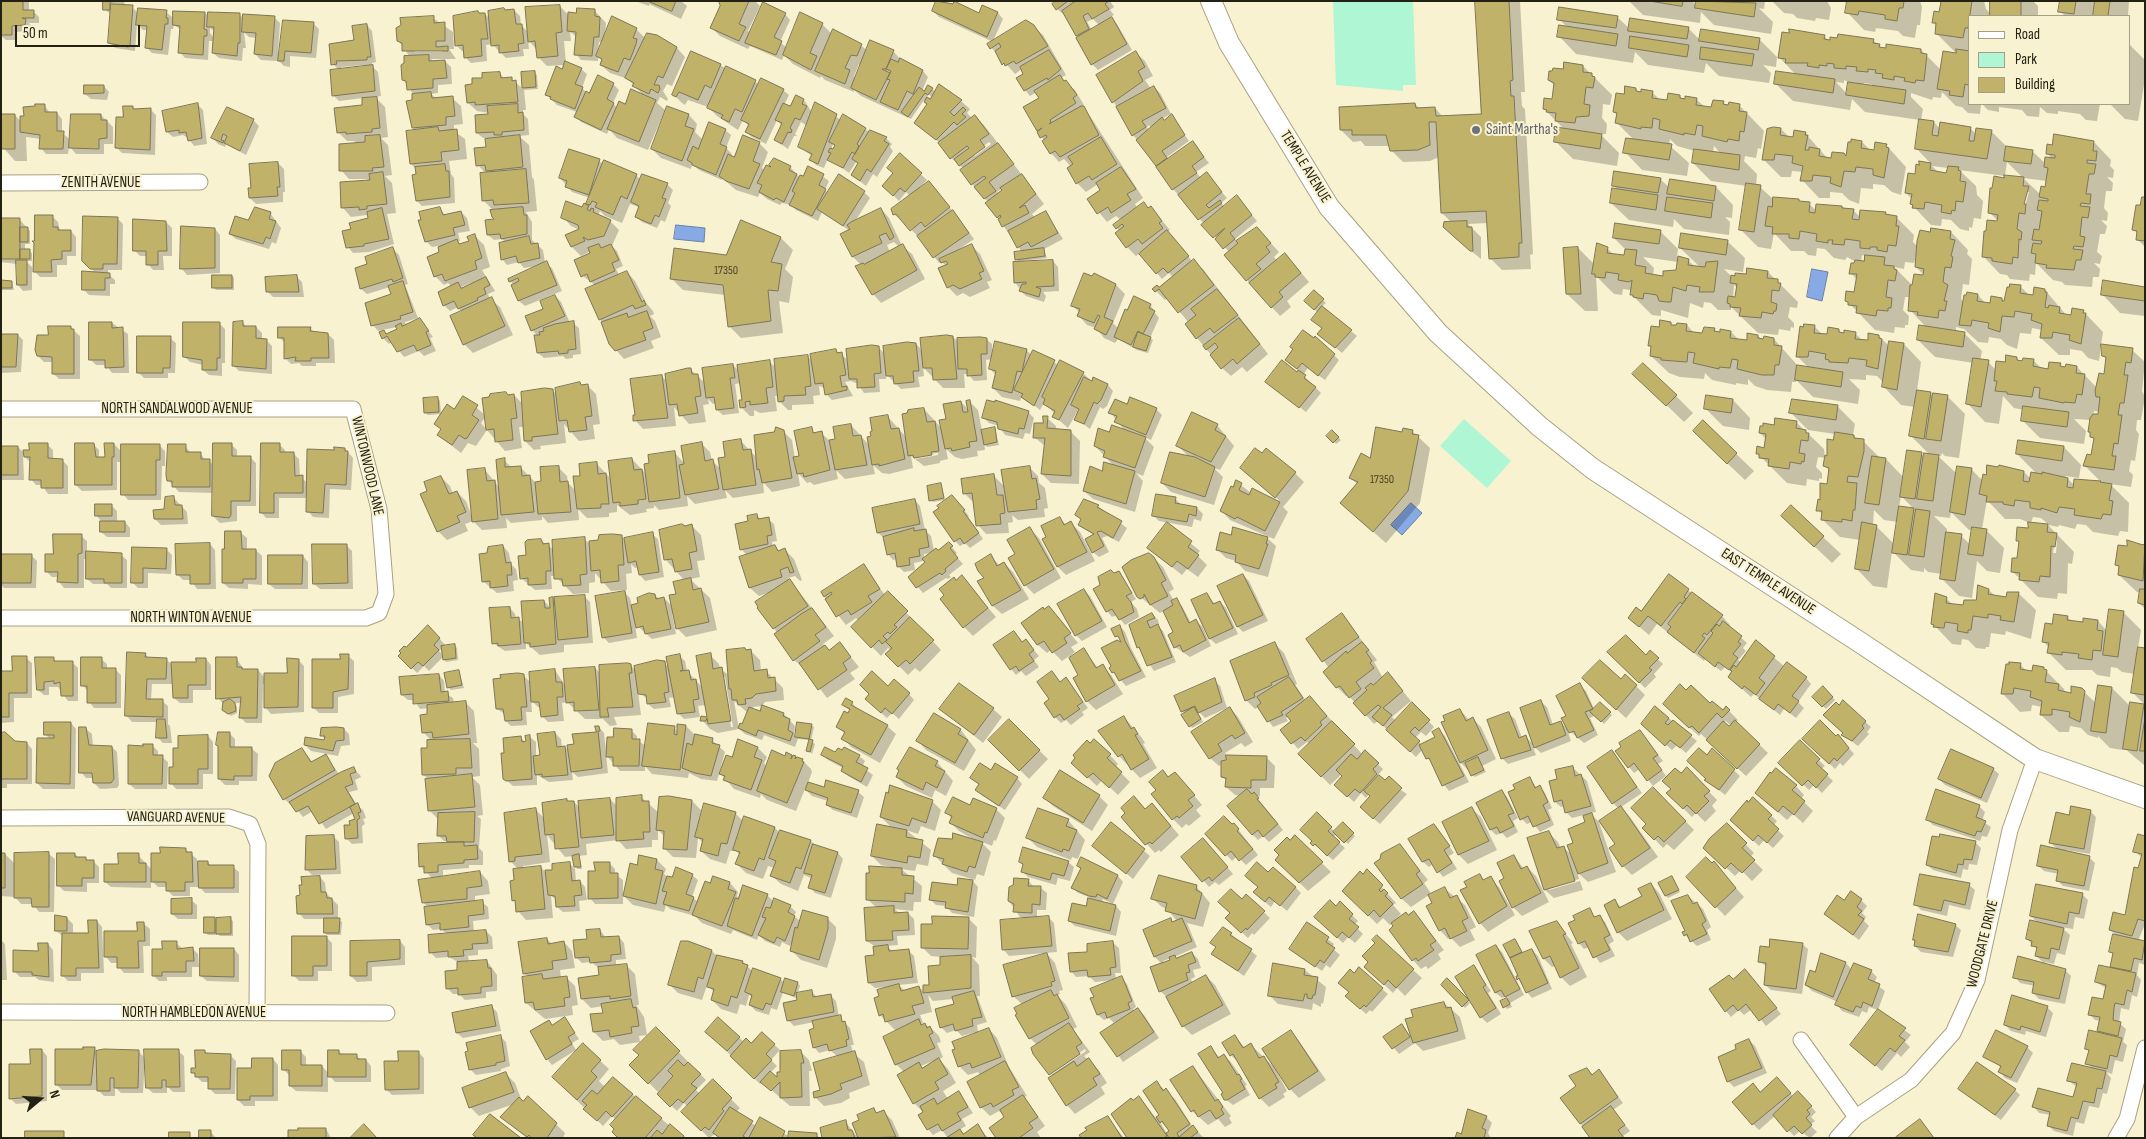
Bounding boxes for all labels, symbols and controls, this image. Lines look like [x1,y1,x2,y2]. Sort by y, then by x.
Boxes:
scale bar [18,15,142,47]
legend [1968,15,2131,105]
text: 50 m [23,24,48,43]
text: Road [2015,25,2040,44]
text: Park [2015,50,2037,69]
text: Building [2015,75,2055,94]
place label: Saint Martha's [1486,121,1558,139]
marker: Saint Martha's [1470,124,1482,136]
street label: TEMPLE AVENUE [1276,128,1334,206]
street label: ZENITH AVENUE [61,174,141,192]
house number: 17350 [714,264,738,278]
street label: NORTH SANDALWOOD AVENUE [101,400,253,418]
street label: WINTONWOOD LANE [347,415,387,517]
house number: 17350 [1370,473,1394,487]
street label: EAST TEMPLE AVENUE [1717,545,1819,619]
street label: NORTH WINTON AVENUE [130,609,252,627]
street label: VANGUARD AVENUE [127,808,225,828]
street label: WOODGATE DRIVE [1963,898,2003,990]
street label: NORTH HAMBLEDON AVENUE [122,1004,266,1022]
north arrow [15,1074,65,1124]
text: N [45,1088,64,1100]

